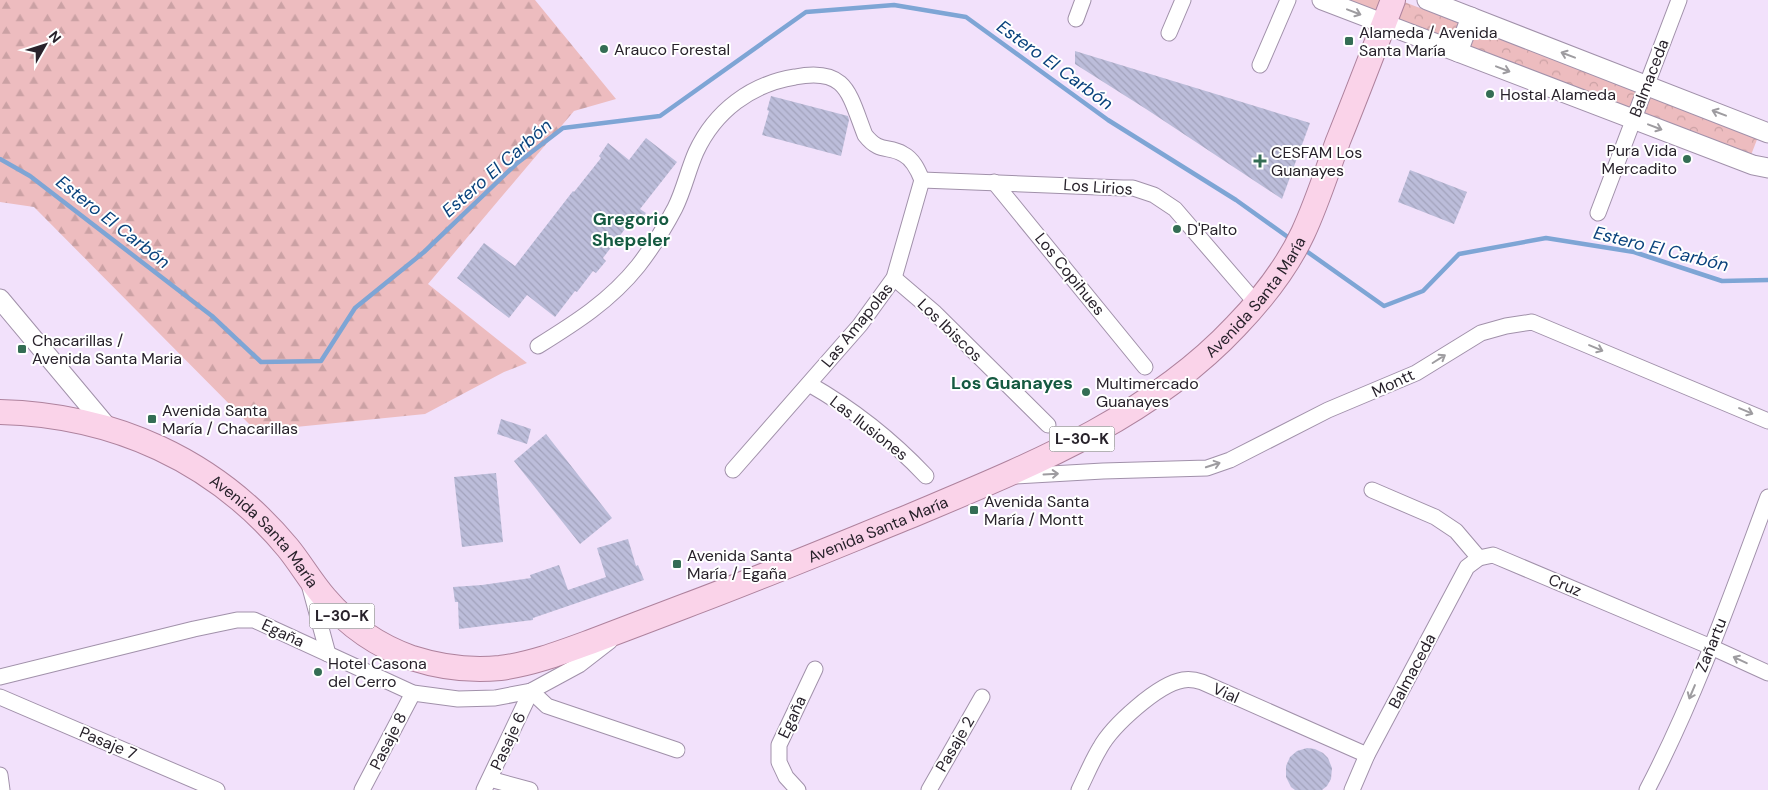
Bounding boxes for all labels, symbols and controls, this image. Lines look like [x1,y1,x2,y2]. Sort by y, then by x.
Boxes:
one-way arrow [1346,8,1361,17]
water label: Estero El Carbón [992,15,1118,115]
north arrow [20,20,70,70]
place label: Alameda / Avenida Santa María [1359,22,1497,61]
text: N [45,27,65,46]
marker: Alameda / Avenida Santa María [1343,35,1355,47]
street label: Balmaceda [1625,36,1673,120]
place label: Arauco Forestal [614,39,730,60]
marker: Arauco Forestal [598,43,610,55]
one-way arrow [1561,49,1576,59]
one-way arrow [1495,65,1510,74]
place label: Hostal Alameda [1500,84,1616,105]
marker: Hostal Alameda [1484,88,1496,100]
one-way arrow [1712,108,1727,117]
water label: Estero El Carbón [437,114,557,222]
one-way arrow [1647,123,1662,132]
place label: Pura Vida Mercadito [1602,140,1677,179]
place label: CESFAM Los Guanayes [1271,142,1362,181]
marker: Pura Vida Mercadito [1681,153,1693,165]
marker: CESFAM Los Guanayes [1253,154,1267,168]
water label: Estero El Carbón [51,170,175,274]
street label: Los Lirios [1063,174,1133,200]
district label: Gregorio Shepeler [592,207,670,252]
place label: D'Palto [1187,219,1237,240]
water label: Estero El Carbón [1591,221,1731,277]
marker: D'Palto [1171,223,1183,235]
street label: Los Copihues [1030,228,1110,320]
street label: Avenida Santa María [1200,233,1310,362]
street label: Las Amapolas [816,278,898,372]
street label: Los Ibiscos [913,294,987,366]
place label: Chacarillas / Avenida Santa Maria [32,330,182,369]
marker: Chacarillas / Avenida Santa Maria [16,343,28,355]
one-way arrow [1589,344,1604,353]
one-way arrow [1432,353,1446,363]
street label: Montt [1368,364,1418,402]
district label: Los Guanayes [951,371,1073,395]
place label: Multimercado Guanayes [1096,373,1199,412]
marker: Multimercado Guanayes [1080,386,1092,398]
street label: Las Ilusiones [826,391,912,465]
place label: Avenida Santa María / Chacarillas [162,400,298,439]
one-way arrow [1738,407,1753,417]
marker: Avenida Santa María / Chacarillas [146,413,158,425]
road number: L-30-K [1050,426,1114,452]
one-way arrow [1205,460,1221,469]
street label: Avenida Santa María [206,469,323,592]
one-way arrow [1043,470,1059,479]
street label: Avenida Santa María [805,491,951,567]
place label: Avenida Santa María / Montt [984,491,1089,530]
marker: Avenida Santa María / Montt [968,504,980,516]
place label: Avenida Santa María / Egaña [687,545,792,584]
marker: Avenida Santa María / Egaña [671,558,683,570]
street label: Cruz [1545,569,1585,601]
road number: L-30-K [310,604,374,628]
street label: Egaña [258,614,308,652]
street label: Zañartu [1691,615,1731,675]
street label: Balmaceda [1384,630,1440,712]
place label: Hotel Casona del Cerro [328,653,427,692]
one-way arrow [1733,655,1748,665]
marker: Hotel Casona del Cerro [312,666,324,678]
street label: Vial [1209,678,1243,708]
one-way arrow [1687,684,1697,699]
street label: Egaña [773,692,811,742]
street label: Pasaje 8 [365,709,411,773]
street label: Pasaje 6 [485,709,531,773]
street label: Pasaje 2 [931,712,979,776]
street label: Pasaje 7 [76,722,140,764]

